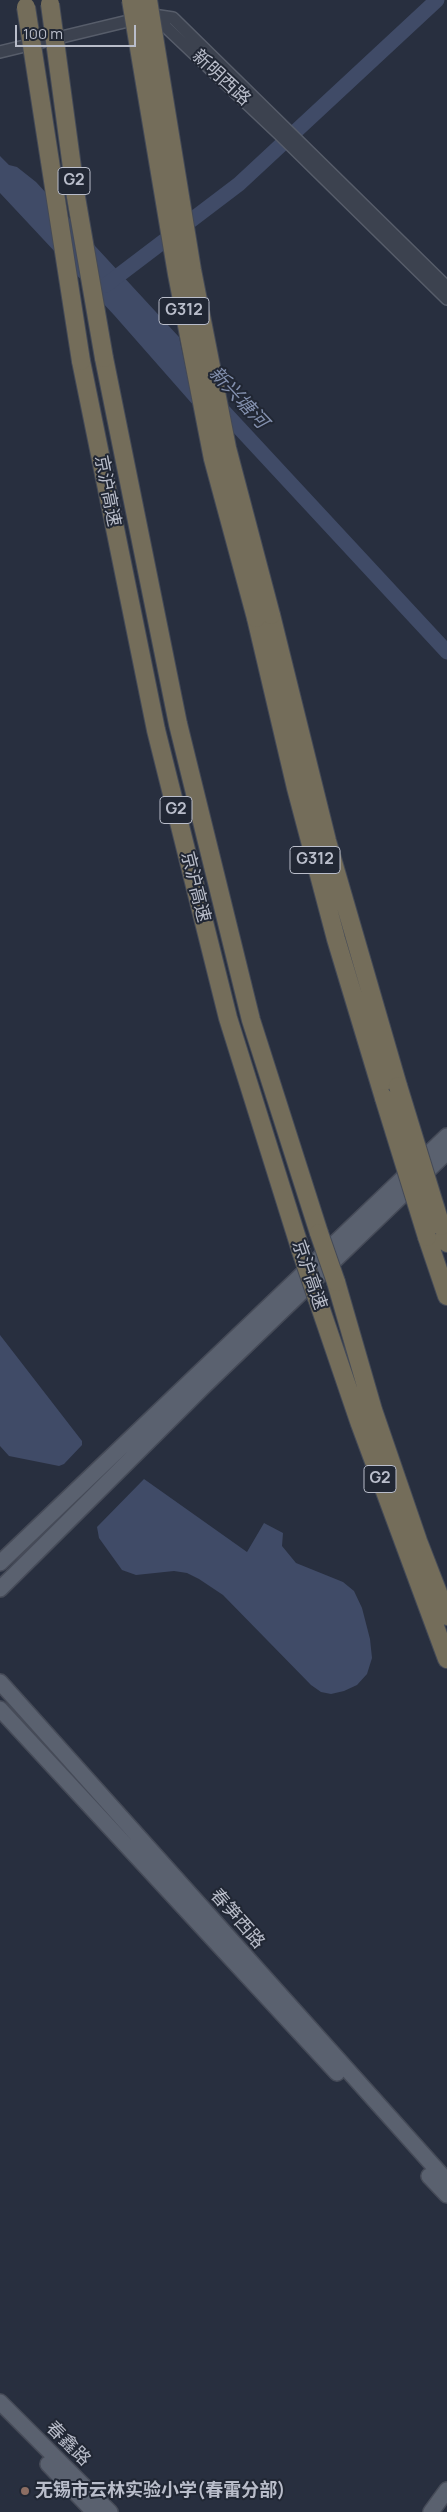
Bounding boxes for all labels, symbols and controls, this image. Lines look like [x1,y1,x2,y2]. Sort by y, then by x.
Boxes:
scale bar [18,15,139,47]
text: 100 m [23,23,63,44]
street label: 新明西路 [187,46,255,110]
road number: G2 [58,168,90,195]
road number: G312 [159,298,209,324]
water label: 新兴塘河 [204,362,272,434]
street label: 京沪高速 [90,454,124,528]
road number: G2 [160,796,192,824]
road number: G312 [290,846,340,874]
street label: 京沪高速 [176,849,214,925]
street label: 京沪高速 [287,1237,331,1313]
road number: G2 [364,1466,396,1492]
street label: 春笋西路 [205,1885,269,1953]
street label: 春鑫路 [41,2417,95,2471]
place label: 无锡市云林实验小学(春雷分部) [35,2480,285,2502]
marker: 无锡市云林实验小学(春雷分部) [19,2485,31,2497]

